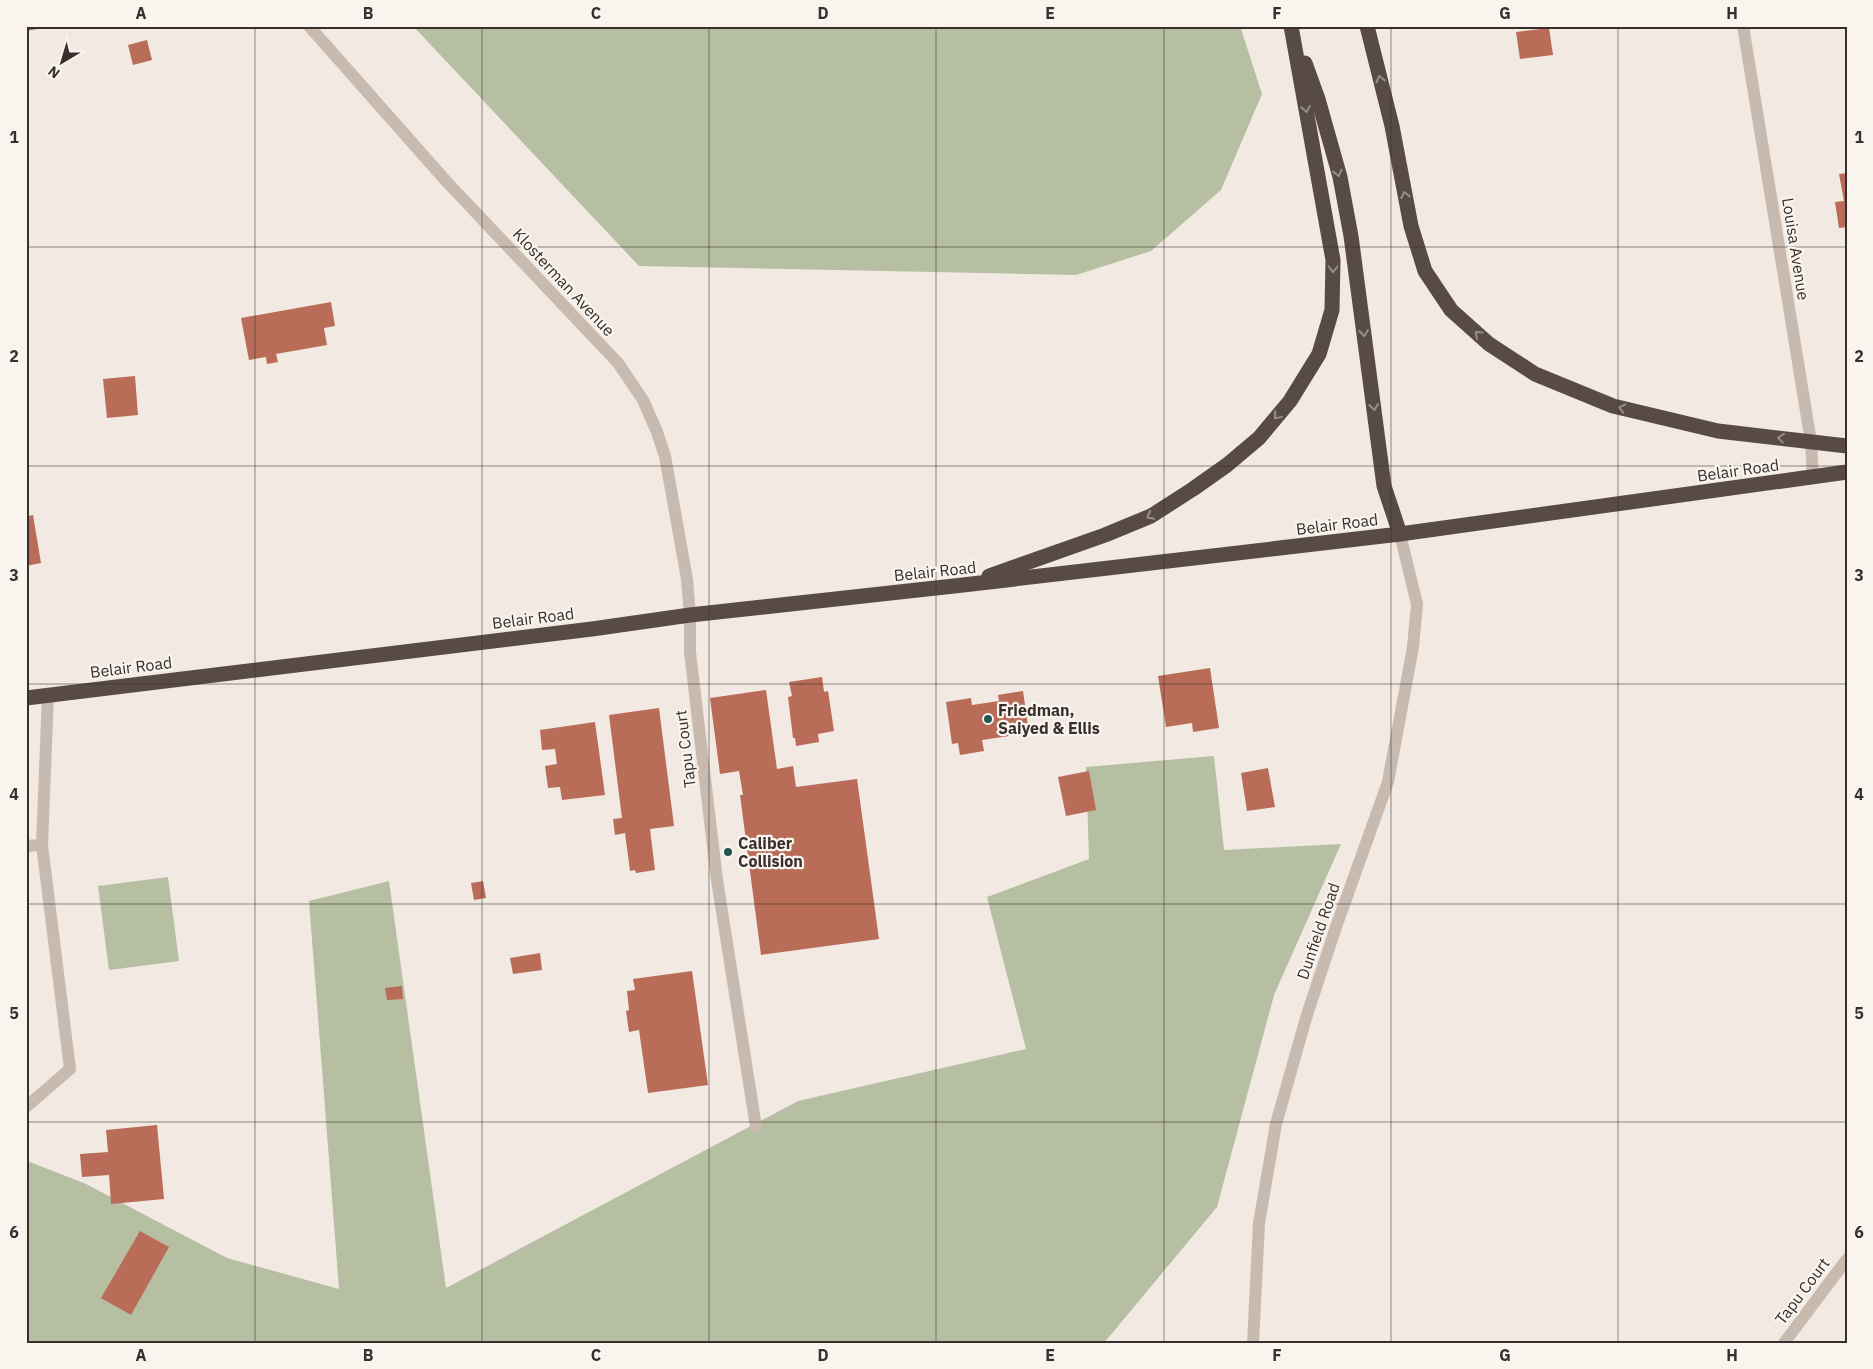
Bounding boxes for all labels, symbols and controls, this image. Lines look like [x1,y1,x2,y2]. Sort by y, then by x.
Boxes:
text: A [136,3,147,23]
text: B [363,3,374,23]
text: C [591,3,601,23]
text: D [817,3,829,23]
text: E [1045,3,1055,23]
text: F [1272,3,1282,23]
text: G [1499,3,1511,23]
text: H [1726,3,1738,23]
north arrow [38,38,88,88]
text: N [44,62,64,82]
one-way arrow [1375,75,1386,83]
one-way arrow [1300,104,1311,113]
text: 1 [9,127,19,147]
text: 1 [1854,127,1864,147]
one-way arrow [1332,168,1343,177]
one-way arrow [1400,190,1411,199]
street label: Louisa Avenue [1778,196,1814,302]
street label: Klosterman Avenue [509,224,619,340]
one-way arrow [1328,265,1338,273]
one-way arrow [1358,329,1369,337]
one-way arrow [1475,331,1484,340]
text: 2 [9,346,19,366]
text: 2 [1854,346,1864,366]
one-way arrow [1368,402,1378,411]
one-way arrow [1617,403,1626,414]
one-way arrow [1274,410,1282,419]
one-way arrow [1777,433,1785,444]
street label: Belair Road [1696,454,1780,486]
street label: Belair Road [1295,509,1379,539]
one-way arrow [1146,510,1155,520]
street label: Belair Road [893,557,977,585]
text: 3 [9,565,19,585]
text: 3 [1854,565,1864,585]
street label: Belair Road [491,603,575,633]
street label: Belair Road [89,652,173,682]
place label: Friedman, Saiyed & Ellis [998,700,1100,738]
street label: Tapu Court [670,709,700,789]
marker: Friedman, Saiyed & Ellis [982,713,994,725]
text: 4 [9,784,19,804]
text: 4 [1854,784,1864,804]
place label: Caliber Collision [738,833,803,871]
marker: Caliber Collision [722,846,734,858]
street label: Dunfield Road [1292,880,1344,982]
text: 5 [9,1003,19,1023]
text: 5 [1854,1003,1864,1023]
text: 6 [9,1222,19,1242]
text: 6 [1854,1222,1864,1242]
street label: Tapu Court [1770,1254,1834,1328]
text: A [136,1345,147,1365]
text: B [363,1345,374,1365]
text: C [591,1345,601,1365]
text: D [817,1345,829,1365]
text: E [1045,1345,1055,1365]
text: F [1272,1345,1282,1365]
text: G [1499,1345,1511,1365]
text: H [1726,1345,1738,1365]

